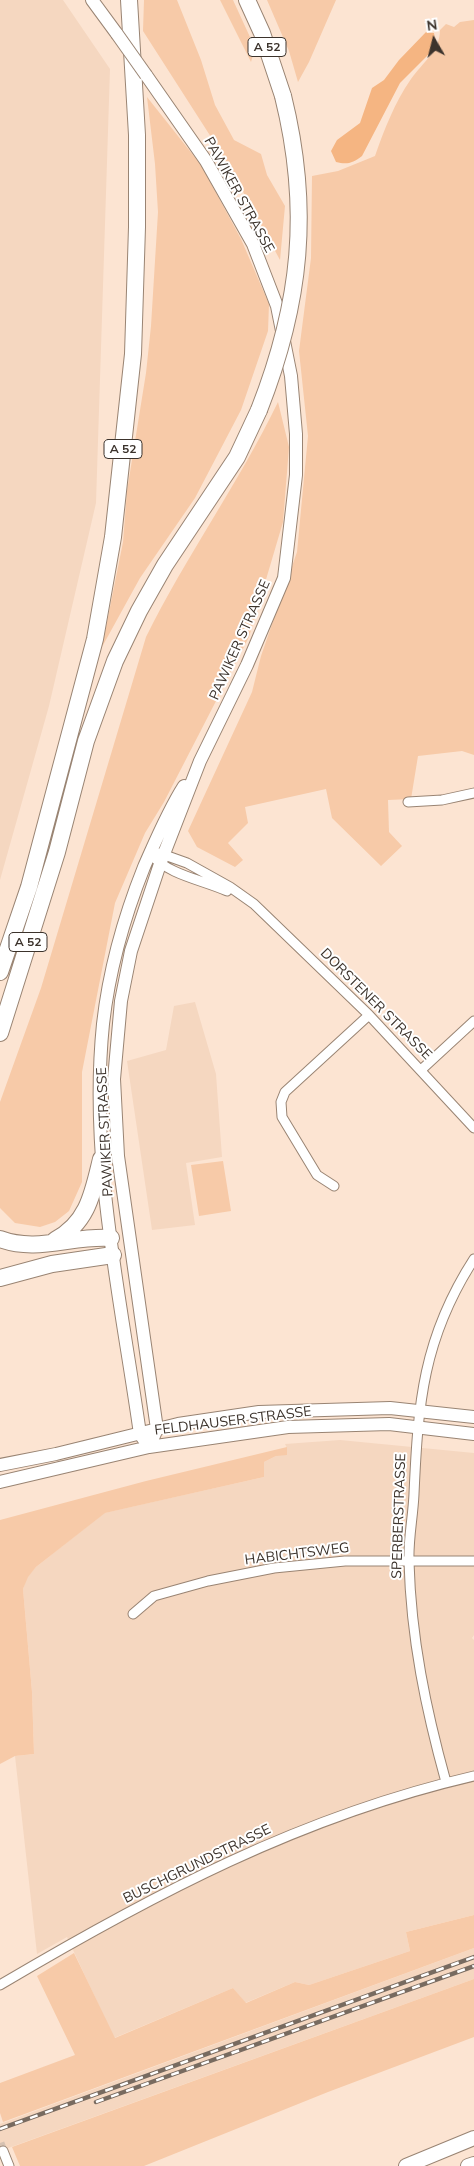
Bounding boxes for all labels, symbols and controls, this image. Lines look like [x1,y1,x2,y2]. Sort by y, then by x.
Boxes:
north arrow [409,15,459,65]
text: N [425,15,438,35]
road number: A 52 [248,38,286,56]
street label: PAWIKER STRASSE [200,134,278,256]
road number: A 52 [104,439,142,458]
street label: PAWIKER STRASSE [206,577,274,703]
road number: A 52 [9,932,47,952]
street label: DORSTENER STRASSE [317,945,435,1063]
street label: PAWIKER STRASSE [93,1067,117,1197]
street label: FELDHAUSER STRASSE [154,1403,312,1439]
street label: SPERBERSTRASSE [388,1453,410,1579]
street label: HABICHTSWEG [244,1539,350,1569]
street label: BUSCHGRUNDSTRASSE [120,1821,274,1907]

